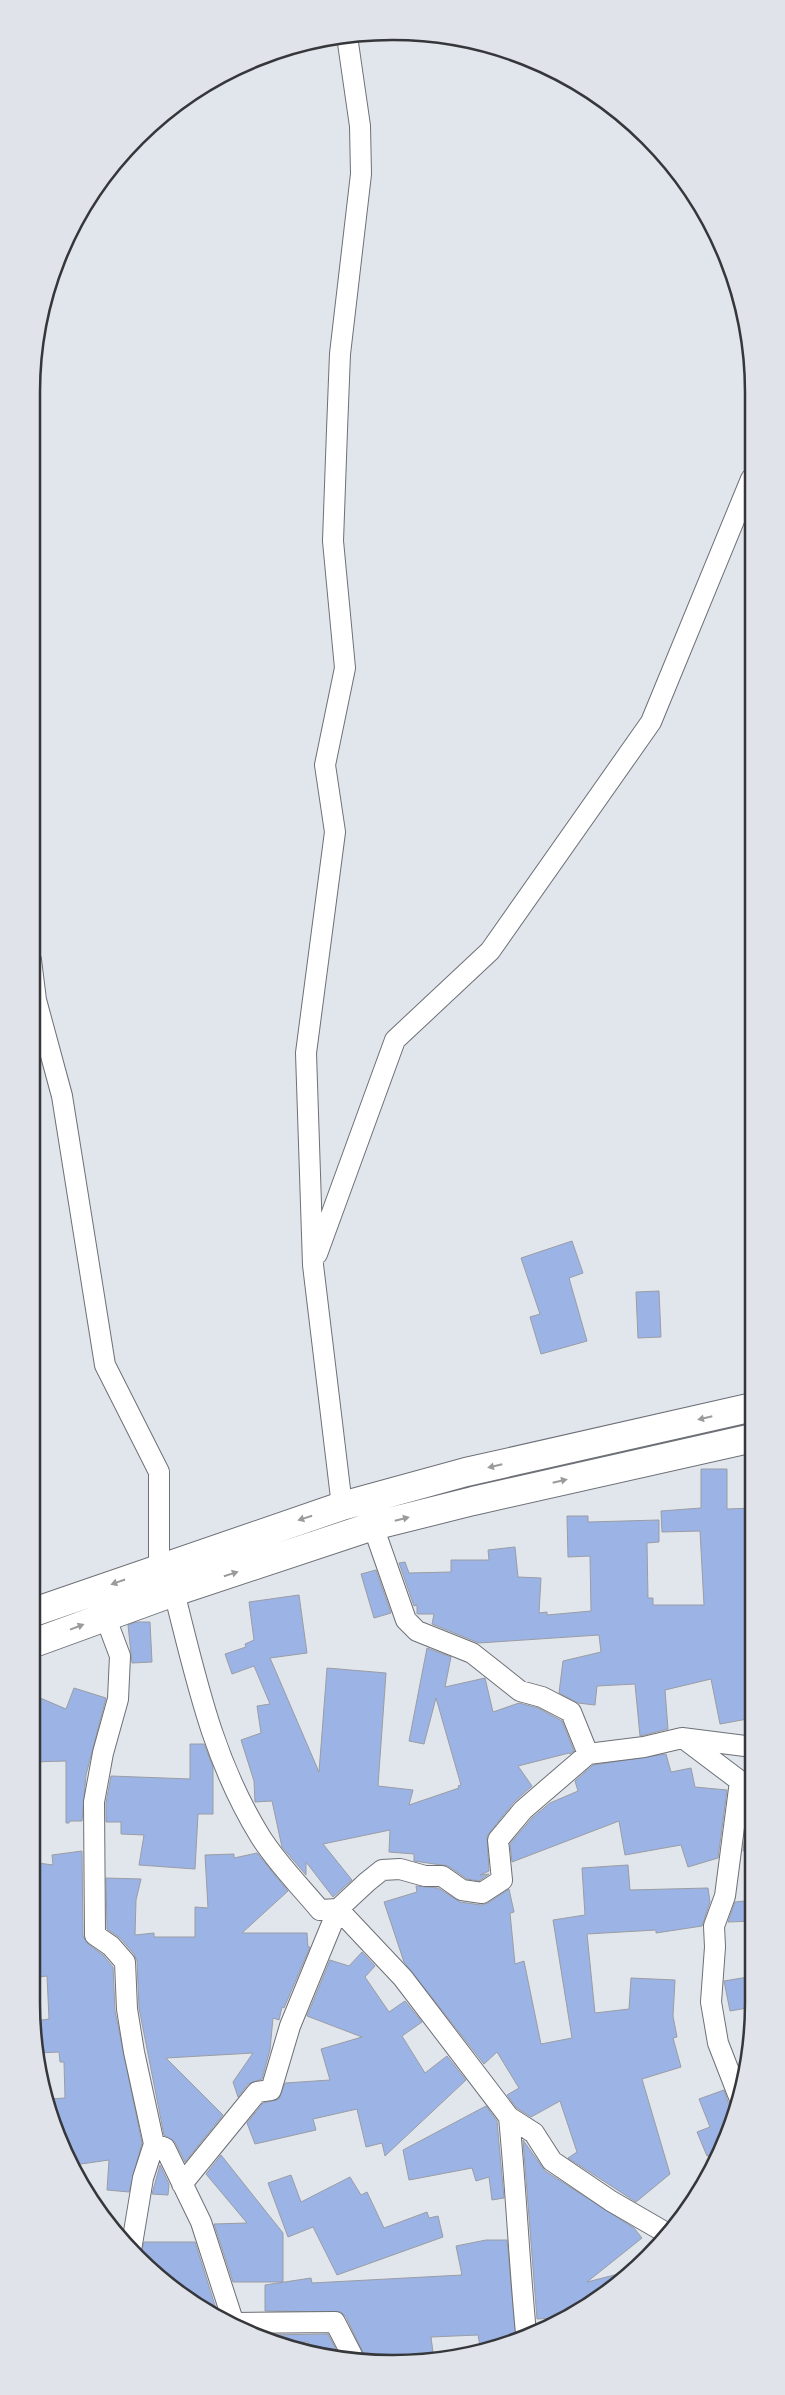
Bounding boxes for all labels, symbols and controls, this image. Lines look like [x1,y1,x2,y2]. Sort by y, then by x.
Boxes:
one-way arrow [698,1414,713,1422]
one-way arrow [488,1462,503,1470]
one-way arrow [552,1477,567,1485]
one-way arrow [297,1514,312,1522]
one-way arrow [394,1515,409,1523]
one-way arrow [223,1570,238,1577]
one-way arrow [111,1579,126,1586]
one-way arrow [70,1622,84,1630]

